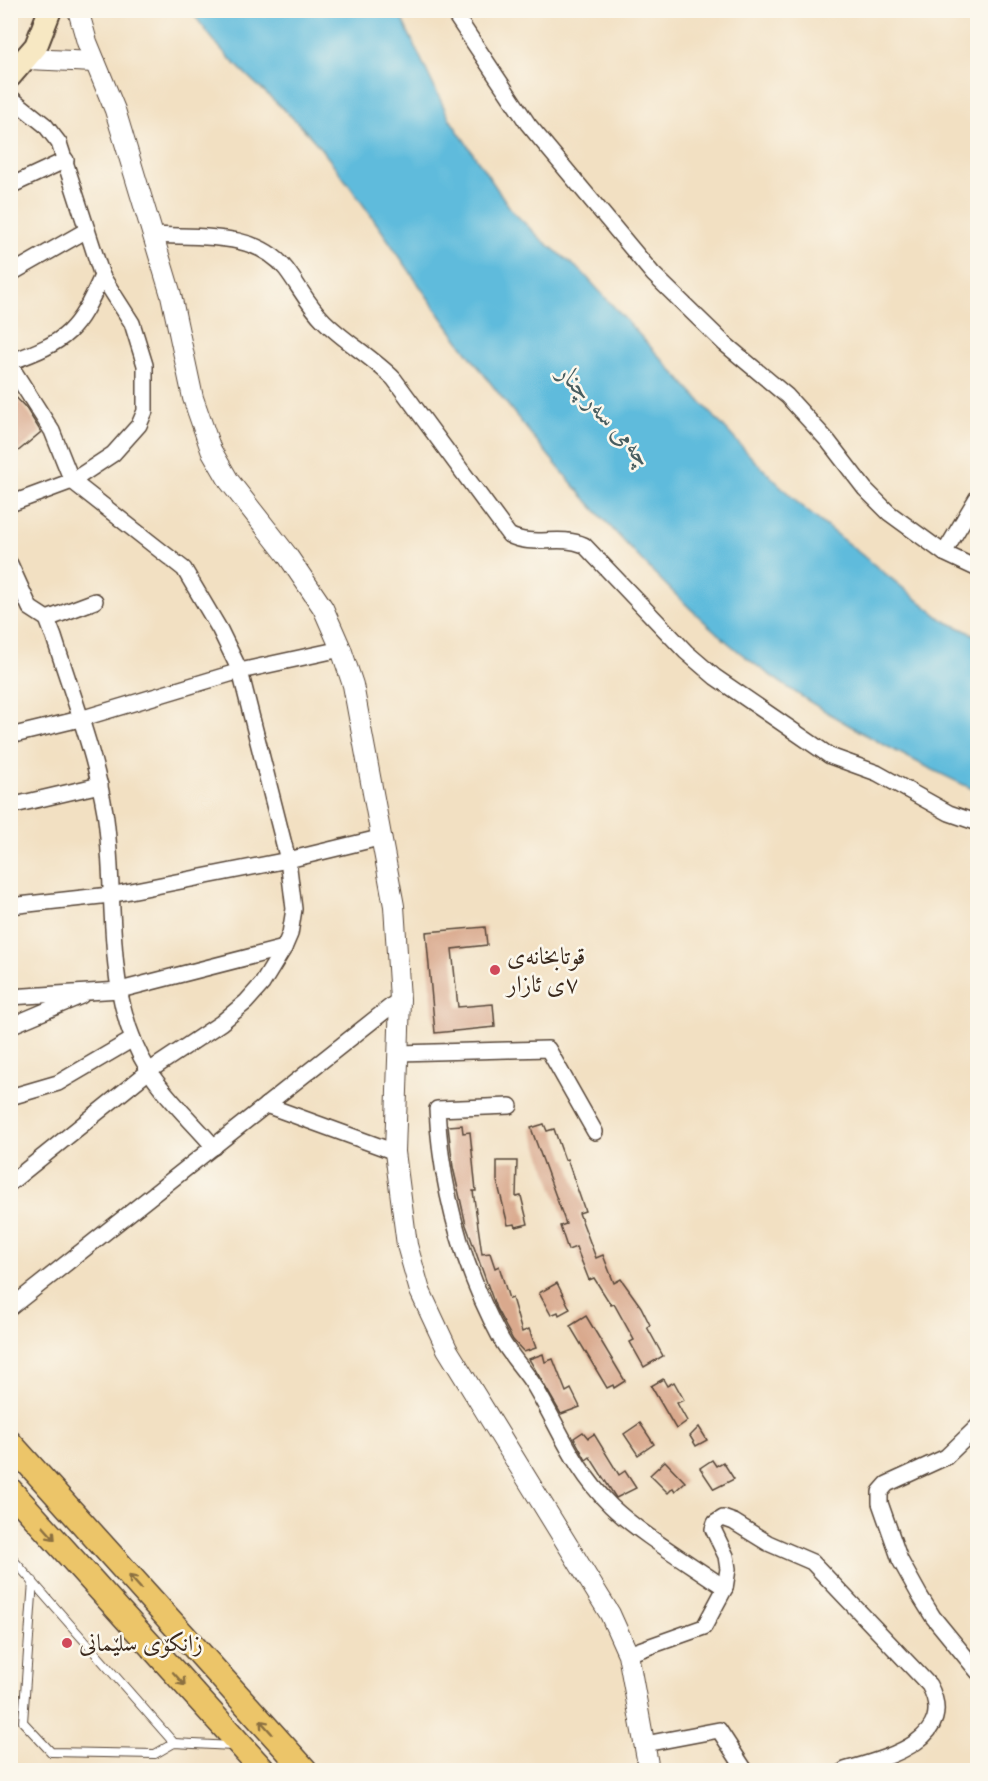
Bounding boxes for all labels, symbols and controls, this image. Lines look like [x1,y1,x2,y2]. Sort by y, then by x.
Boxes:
water label: چەمی سەرچنار [548,353,664,475]
place label: قوتابخانەی ٧ی ئازار [505,938,585,1001]
marker: قوتابخانەی ٧ی ئازار [488,963,502,977]
one-way arrow [42,1525,56,1540]
one-way arrow [128,1575,142,1590]
place label: زانکۆی سلێمانی [79,1625,203,1660]
marker: زانکۆی سلێمانی [60,1636,74,1650]
one-way arrow [172,1671,186,1686]
one-way arrow [259,1720,273,1735]

